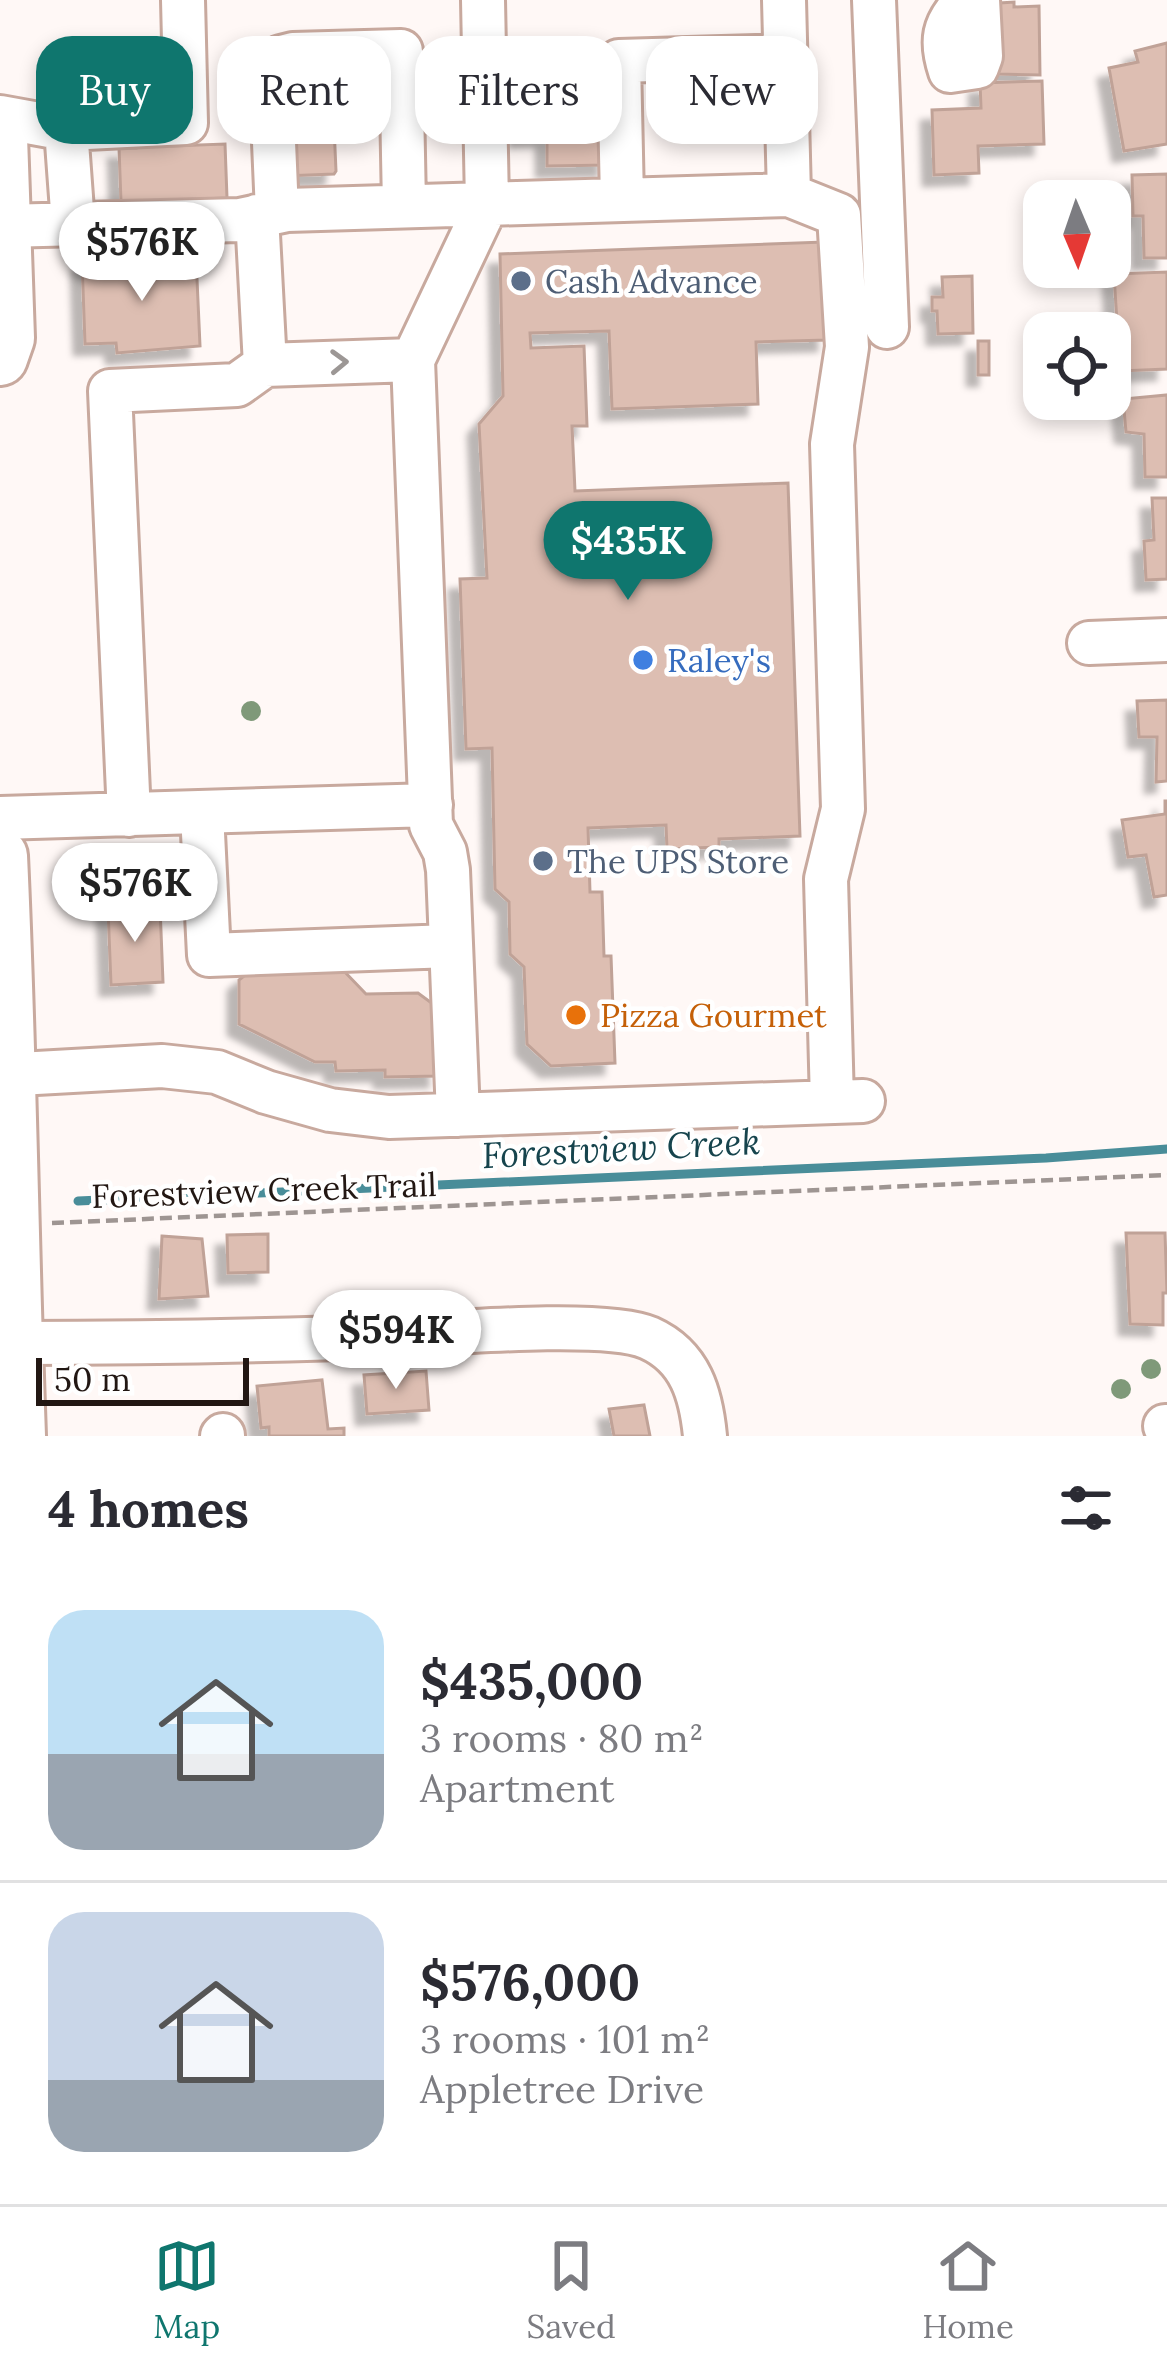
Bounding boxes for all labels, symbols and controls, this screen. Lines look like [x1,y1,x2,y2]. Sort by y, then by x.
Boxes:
chip: Buy [36,36,193,144]
chip: Rent [217,36,391,144]
chip: Filters [415,36,622,144]
chip: New [646,36,818,144]
north arrow [1023,180,1131,288]
map controls [1023,180,1131,420]
pin: $576K [58,202,226,304]
text: $576K [86,216,198,266]
place label: Cash Advance [545,260,758,302]
marker: Cash Advance [508,268,534,294]
button: locate [1023,312,1131,420]
one-way arrow [330,350,349,376]
pin: $435K [544,501,712,603]
text: $435K [571,515,685,565]
place label: Raley's [667,639,771,681]
marker: Raley's [630,647,656,673]
place label: The UPS Store [567,840,789,882]
pin: $576K [51,843,219,945]
marker: The UPS Store [530,848,556,874]
text: $576K [79,857,191,907]
place label: Pizza Gourmet [600,994,827,1036]
marker: Pizza Gourmet [563,1002,589,1028]
water label: Forestview Creek [481,1118,761,1178]
street label: Forestview Creek Trail [91,1163,437,1217]
pin: $594K [312,1290,480,1392]
text: $594K [338,1304,454,1354]
scale bar [36,1352,249,1405]
text: 50 m [54,1358,131,1400]
icon: filters [1053,1475,1119,1541]
text: 4 homes [48,1476,249,1541]
text: $435,000 [420,1648,643,1713]
icon: home [144,1658,288,1802]
text: 3 rooms · 80 m² [420,1713,704,1763]
text: Apartment [420,1763,615,1813]
text: $576,000 [420,1949,640,2014]
icon: home [144,1960,288,2104]
text: 3 rooms · 101 m² [420,2014,710,2064]
text: Appletree Drive [420,2064,704,2114]
tab: Map [153,2233,220,2347]
tab: Saved [527,2233,616,2347]
tab: Home [922,2233,1014,2347]

